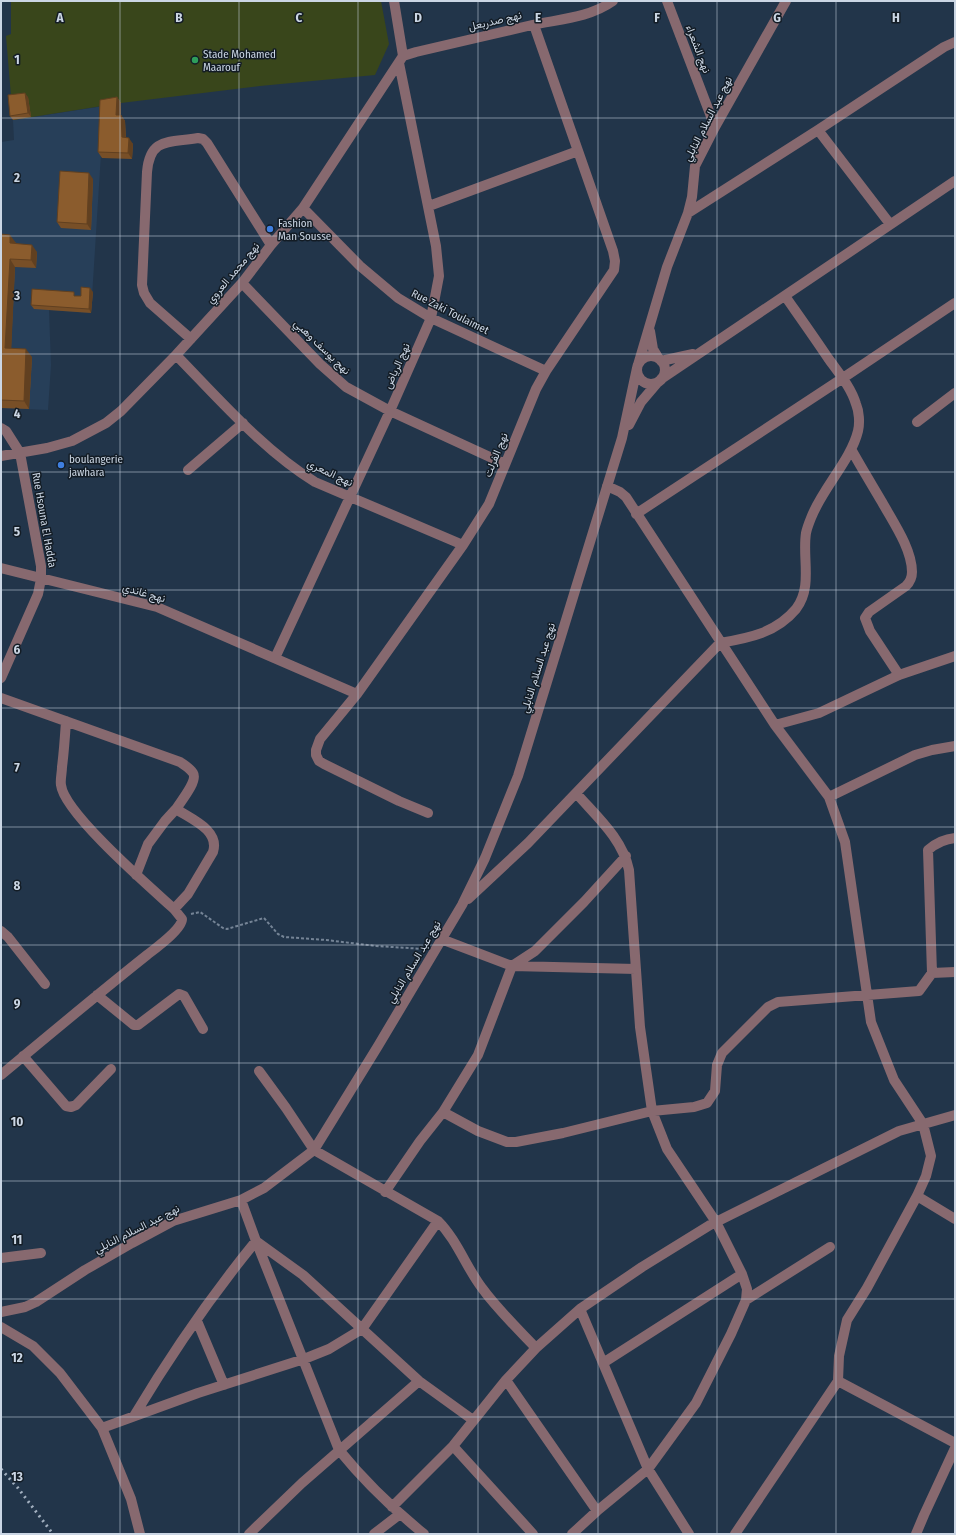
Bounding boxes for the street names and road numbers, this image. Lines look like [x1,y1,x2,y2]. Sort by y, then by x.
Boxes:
street label: نهج صدربعل [467,9,523,34]
street label: نهج الشعراء [682,23,713,75]
street label: نهج عبد السلام النابلي [681,74,738,165]
street label: نهج محمد العروي [204,240,265,308]
street label: Rue Zaki Toulaimet [409,287,491,337]
street label: نهج يوسف وهبي [289,317,353,379]
street label: نهج الرياض [381,341,414,391]
street label: نهج الفرلت [481,431,512,480]
street label: نهج المعري [304,457,355,492]
street label: Rue Hsouna El Hadda [29,471,59,569]
street label: نهج غاندي [120,581,167,608]
street label: نهج عبد السلام النابلي [518,621,561,716]
street label: نهج عبد السلام النابلي [384,918,446,1007]
street label: نهج عبد السلام النابلي [92,1202,183,1259]

